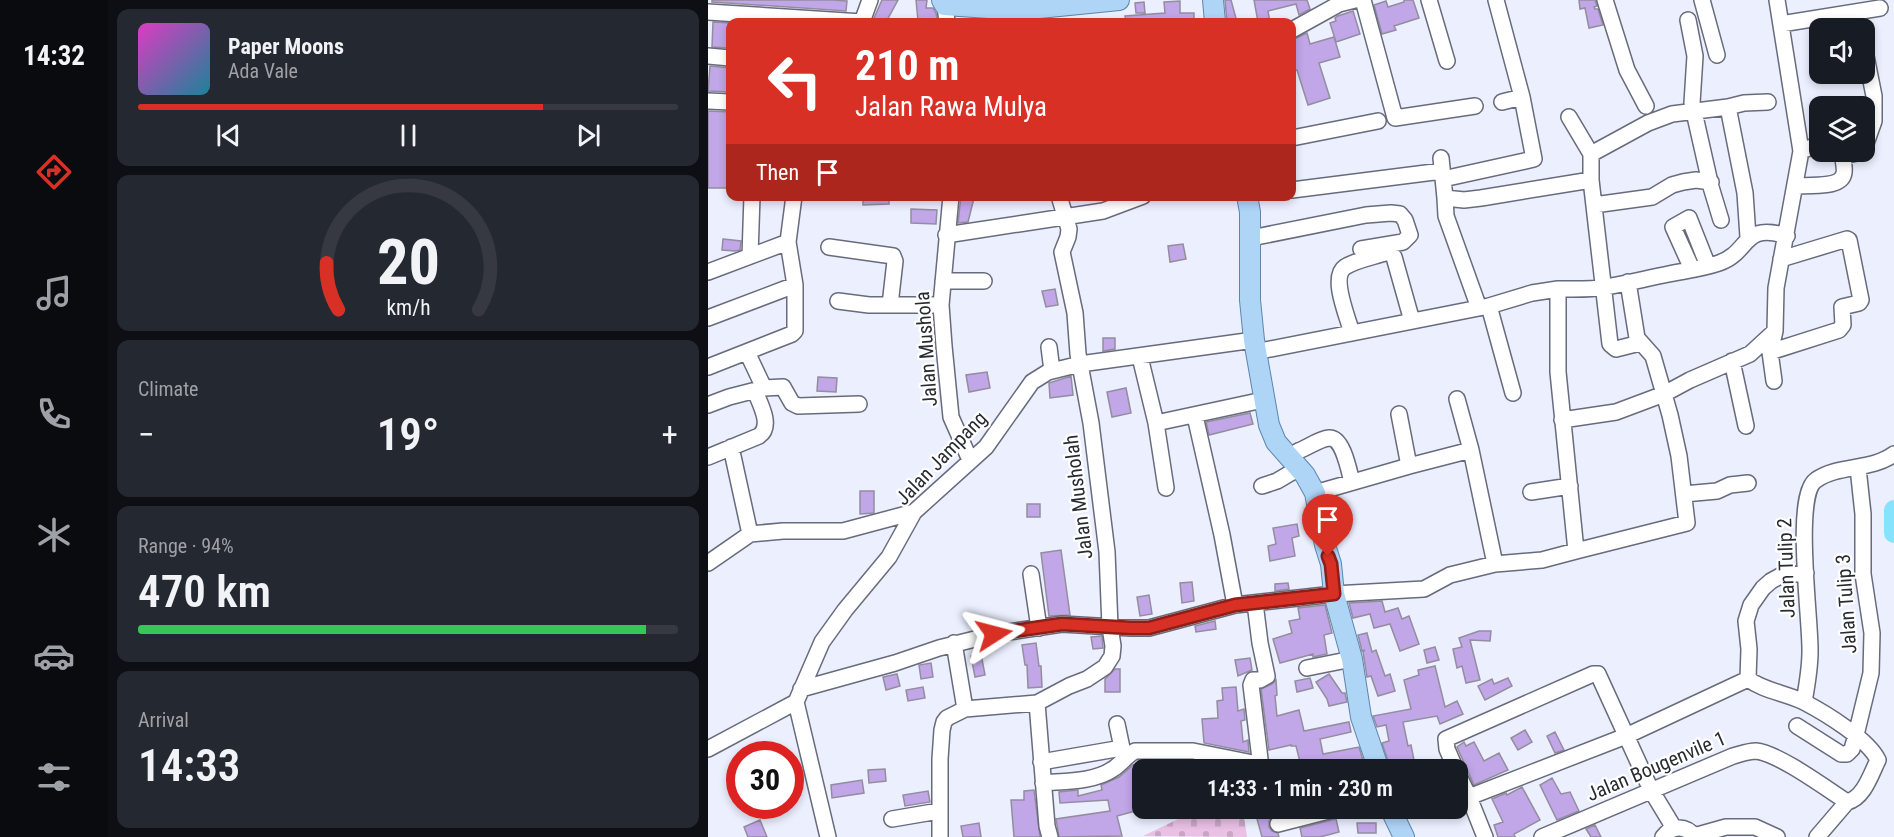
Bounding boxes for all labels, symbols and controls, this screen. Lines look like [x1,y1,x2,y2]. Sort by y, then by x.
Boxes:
map controls [1809,18,1875,162]
button: sound [1809,18,1875,84]
text: Paper Moons [228,34,344,59]
text: 14:32 [23,40,85,72]
text: 210 m [855,41,960,90]
icon: left [756,42,834,120]
text: Ada Vale [228,59,298,83]
text: Jalan Rawa Mulya [855,91,1047,123]
button: layers [1809,96,1875,162]
icon: previous [212,119,245,152]
icon: pause [392,119,425,152]
icon: next [572,119,605,152]
icon: directions [33,151,75,193]
icon: arrive [811,156,844,189]
text: Then [756,160,799,185]
text: 20 [376,226,440,299]
icon: music [33,272,75,314]
street label: Jalan Mushola [910,291,942,407]
text: km/h [386,295,430,320]
text: Climate [138,377,198,401]
icon: phone [33,393,75,435]
street label: Jalan Jampang [890,406,992,510]
text: 19° [377,408,439,461]
text: − [138,415,155,454]
text: + [662,415,678,454]
street label: Jalan Musholah [1058,433,1098,561]
pin [1302,494,1353,556]
icon: arrive [1311,503,1344,536]
icon: climate [33,514,75,556]
street label: Jalan Tulip 2 [1772,518,1800,618]
text: Range · 94% [138,534,234,558]
street label: Jalan Tulip 3 [1831,553,1861,655]
text: 470 km [138,565,271,618]
position arrow [962,602,1026,666]
icon: car [33,635,75,677]
text: Arrival [138,708,189,732]
street label: Jalan Bougenvile 1 [1583,726,1729,806]
text: 14:33 [138,739,240,792]
speed limit sign: 30 [726,741,804,819]
icon: filters [33,756,75,798]
text: 14:33 · 1 min · 230 m [1207,776,1393,801]

